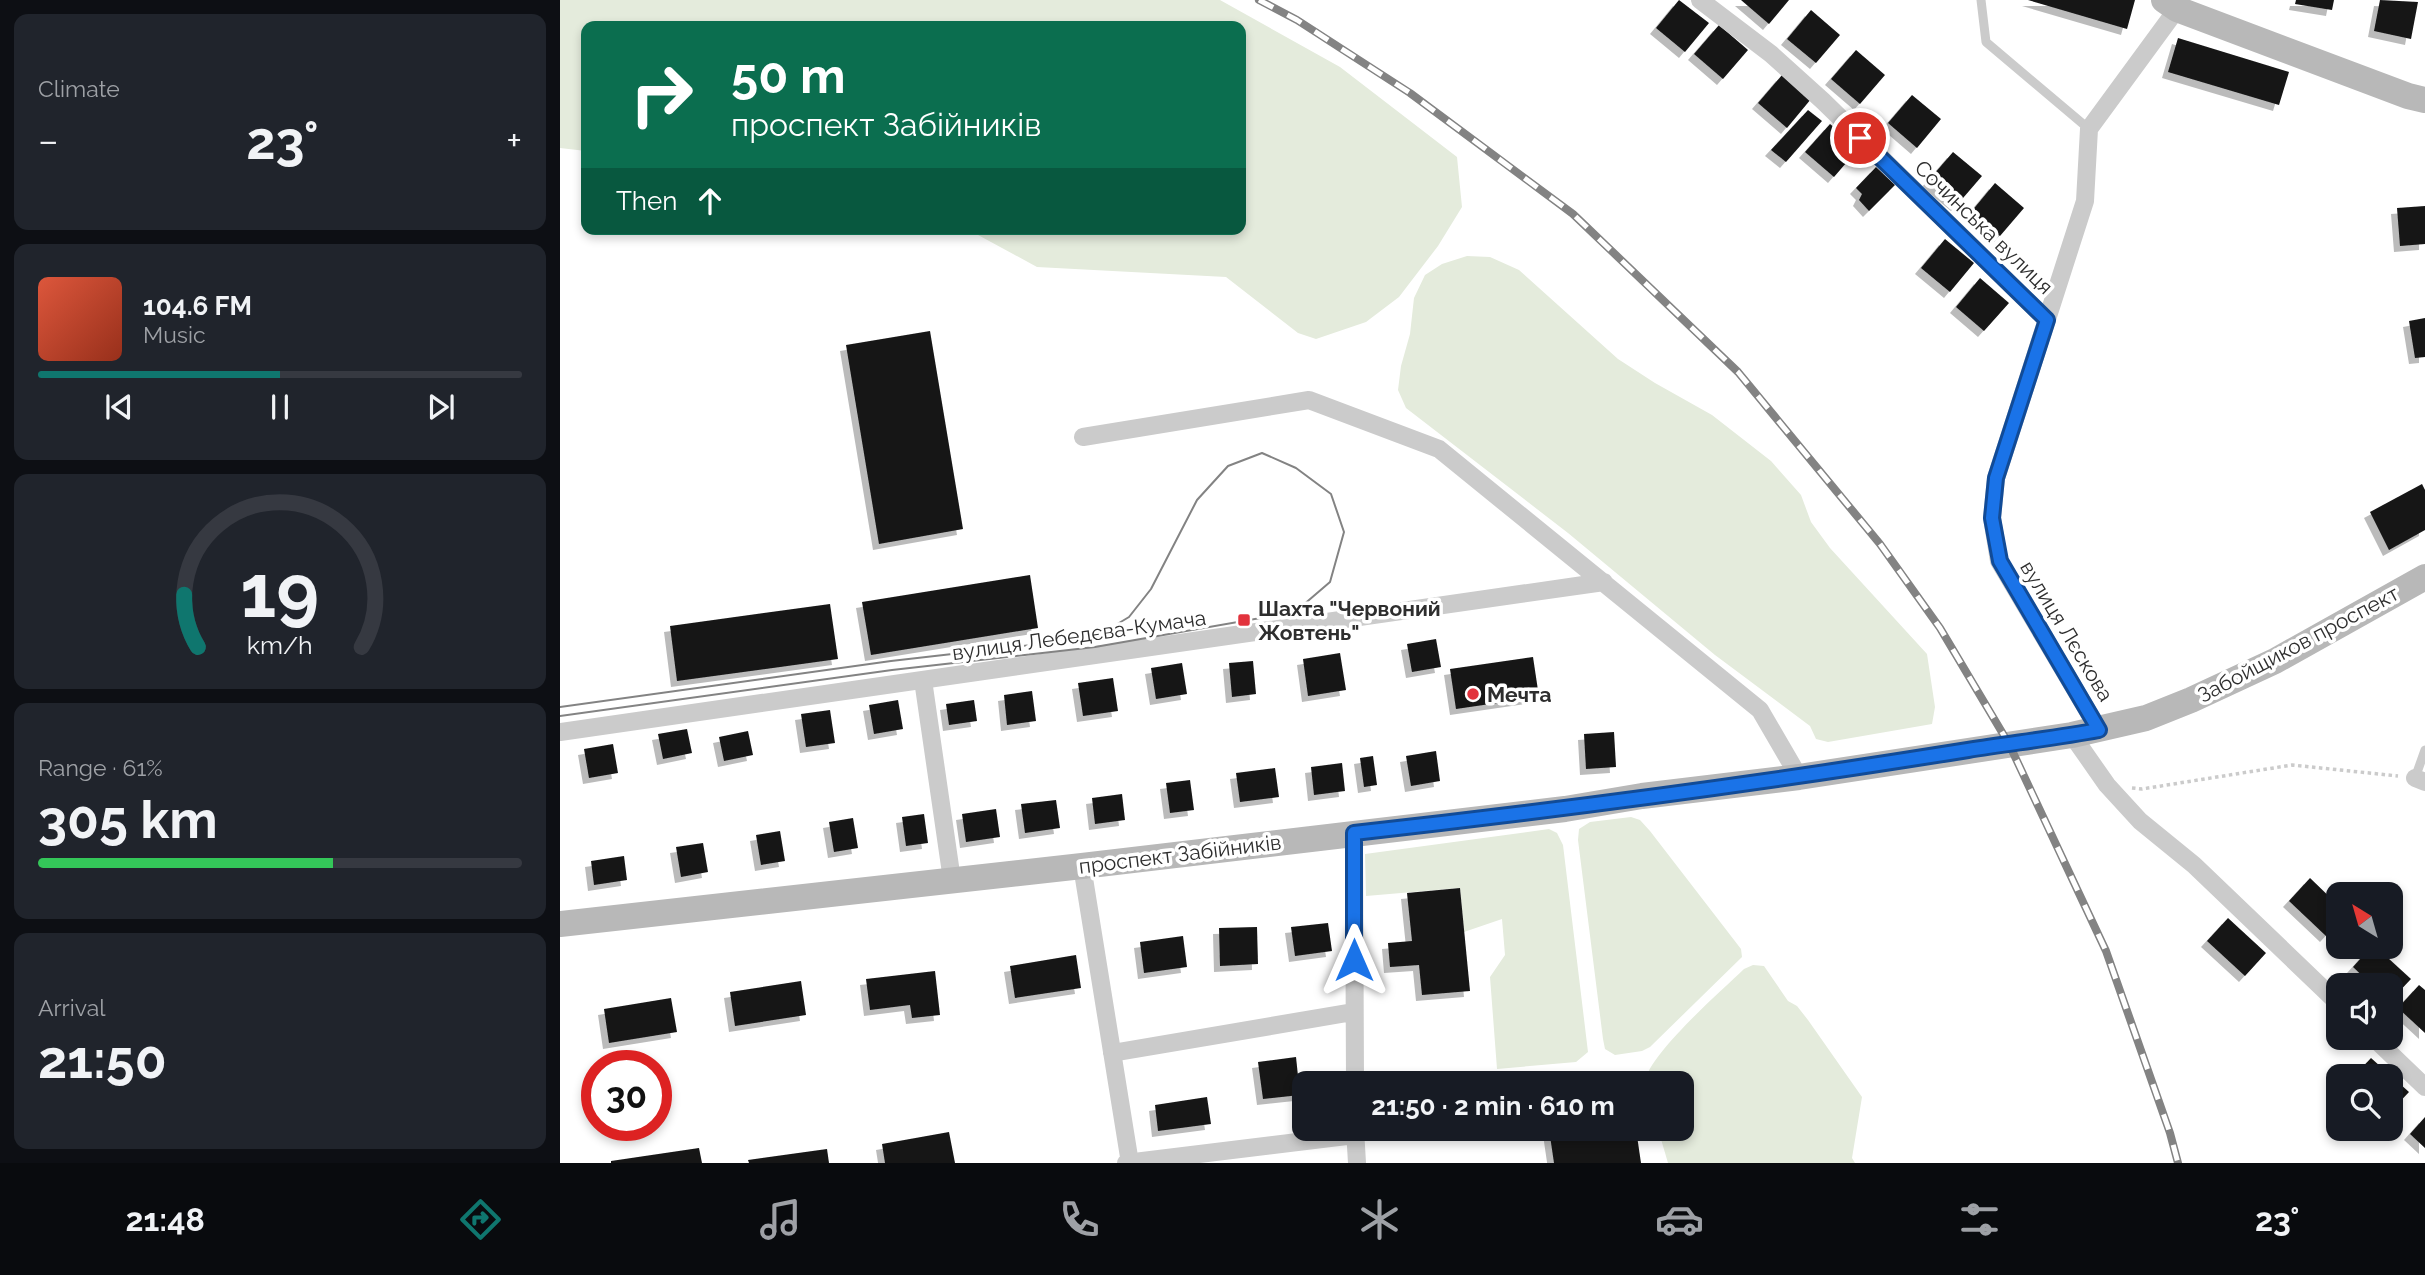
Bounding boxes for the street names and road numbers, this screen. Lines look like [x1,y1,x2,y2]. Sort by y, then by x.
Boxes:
street label: Сочинська вулиця [1910,155,2058,299]
street label: вулиця Лєскова [2015,556,2119,706]
street label: Забойщиков проспект [2193,580,2403,708]
street label: вулиця Лебедєва-Кумача [951,605,1207,665]
street label: проспект Забійників [1077,829,1283,879]

